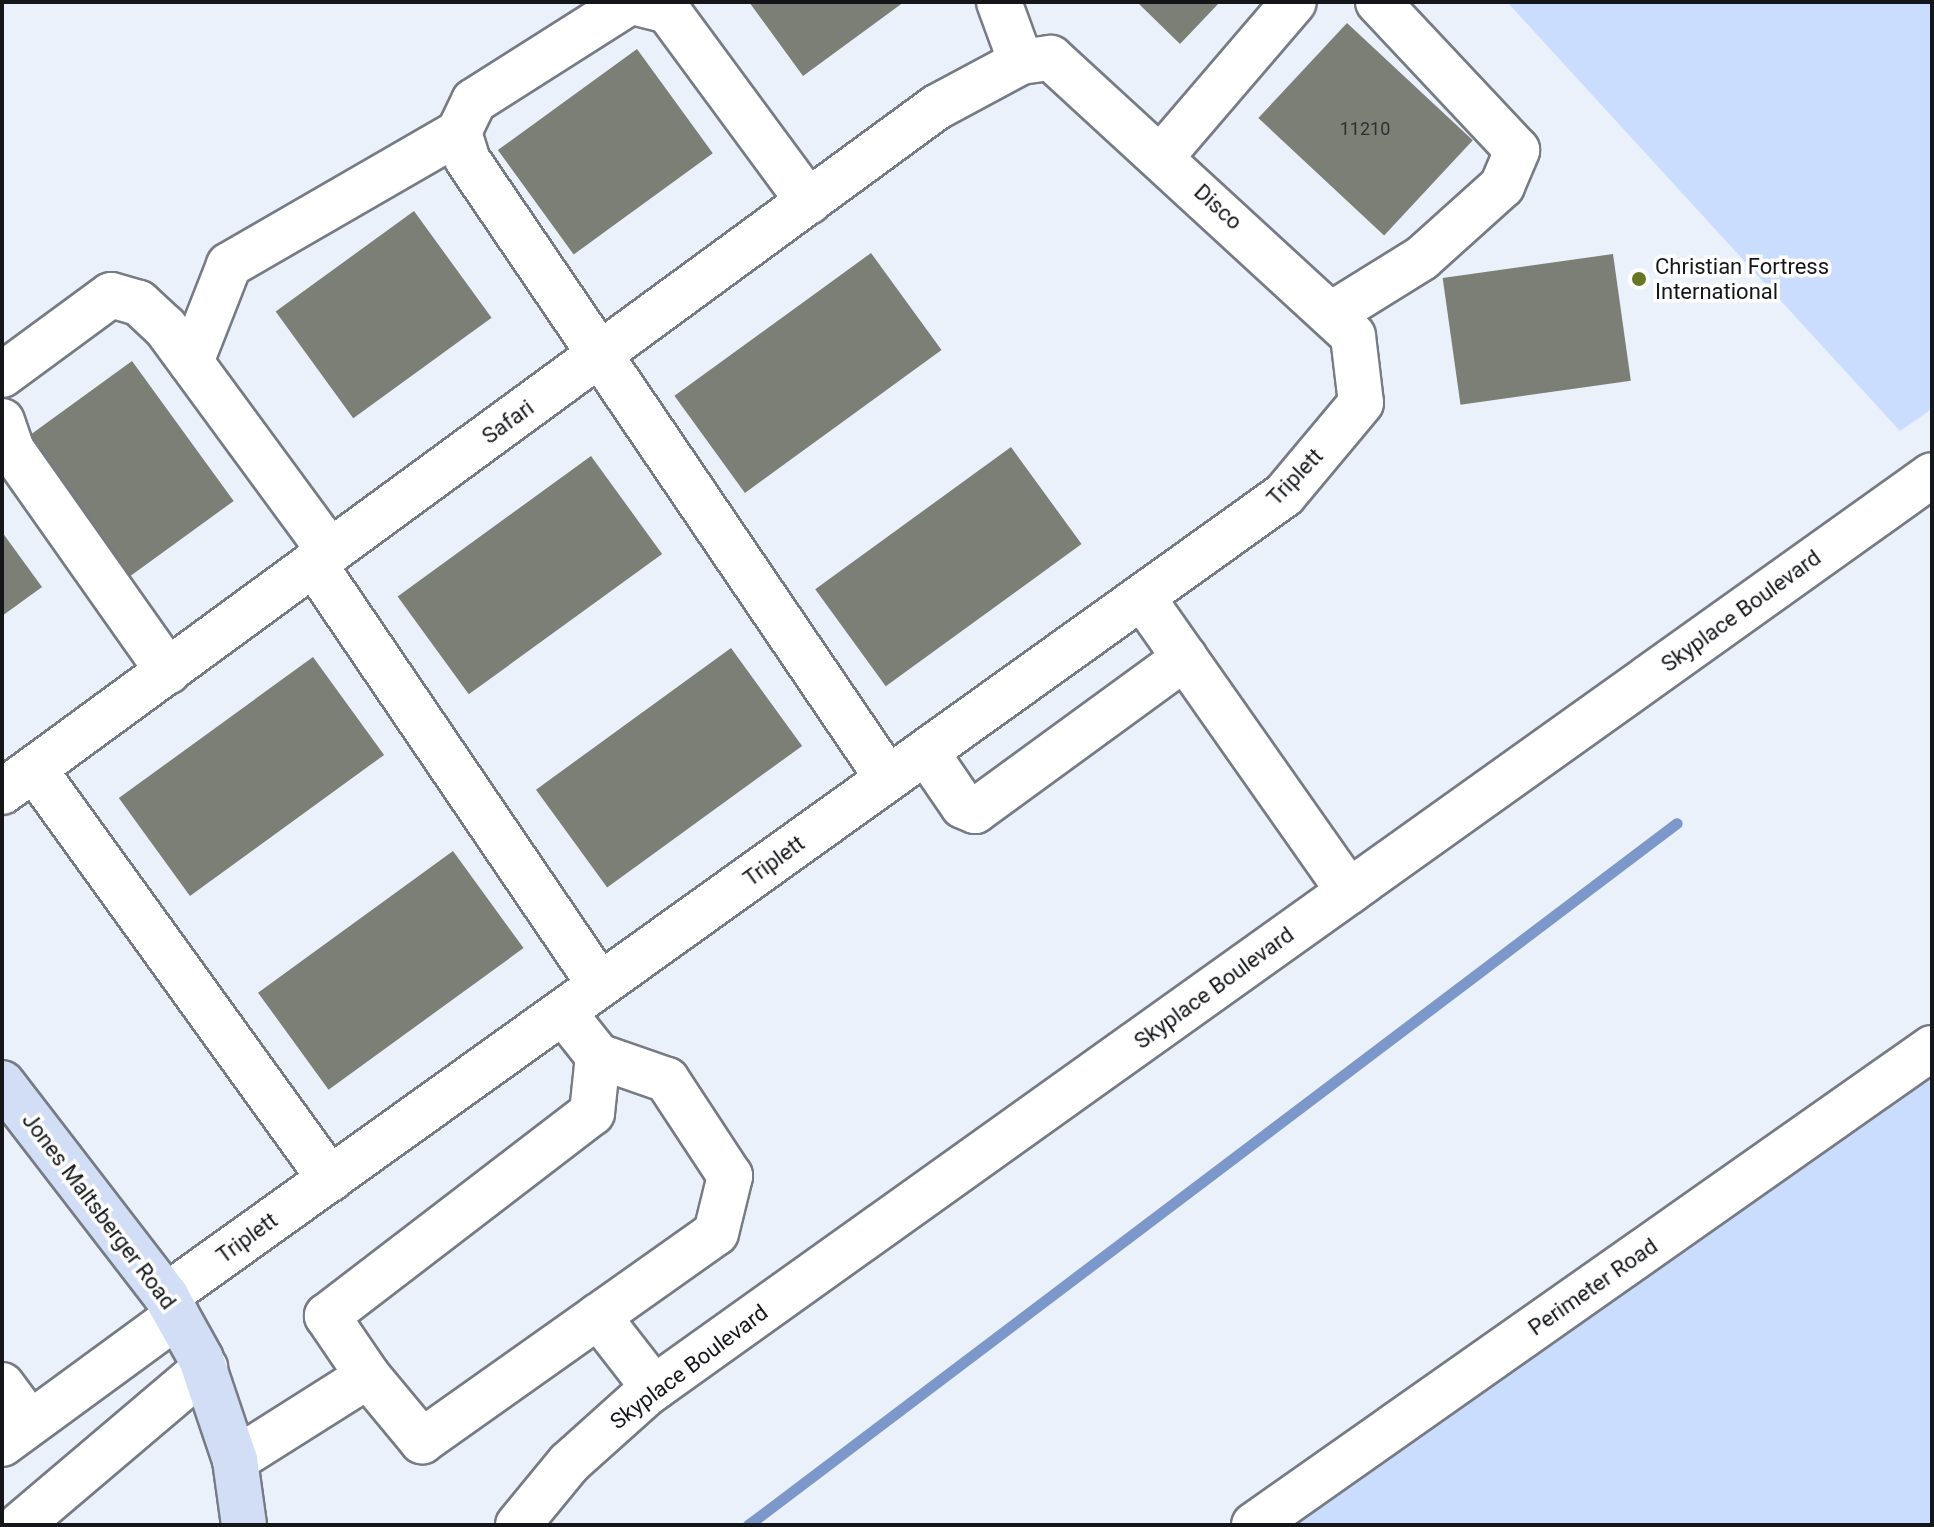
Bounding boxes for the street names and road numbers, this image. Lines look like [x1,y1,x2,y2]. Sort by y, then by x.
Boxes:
street label: Disco [1189,179,1247,235]
street label: Safari [477,394,539,450]
street label: Triplett [1262,443,1328,511]
street label: Skyplace Boulevard [1656,544,1826,678]
street label: Triplett [738,830,810,892]
street label: Skyplace Boulevard [1129,921,1299,1055]
street label: Jones Maltsberger Road [17,1108,181,1314]
street label: Triplett [211,1207,283,1269]
street label: Perimeter Road [1523,1233,1663,1341]
street label: Skyplace Boulevard [605,1299,773,1435]

